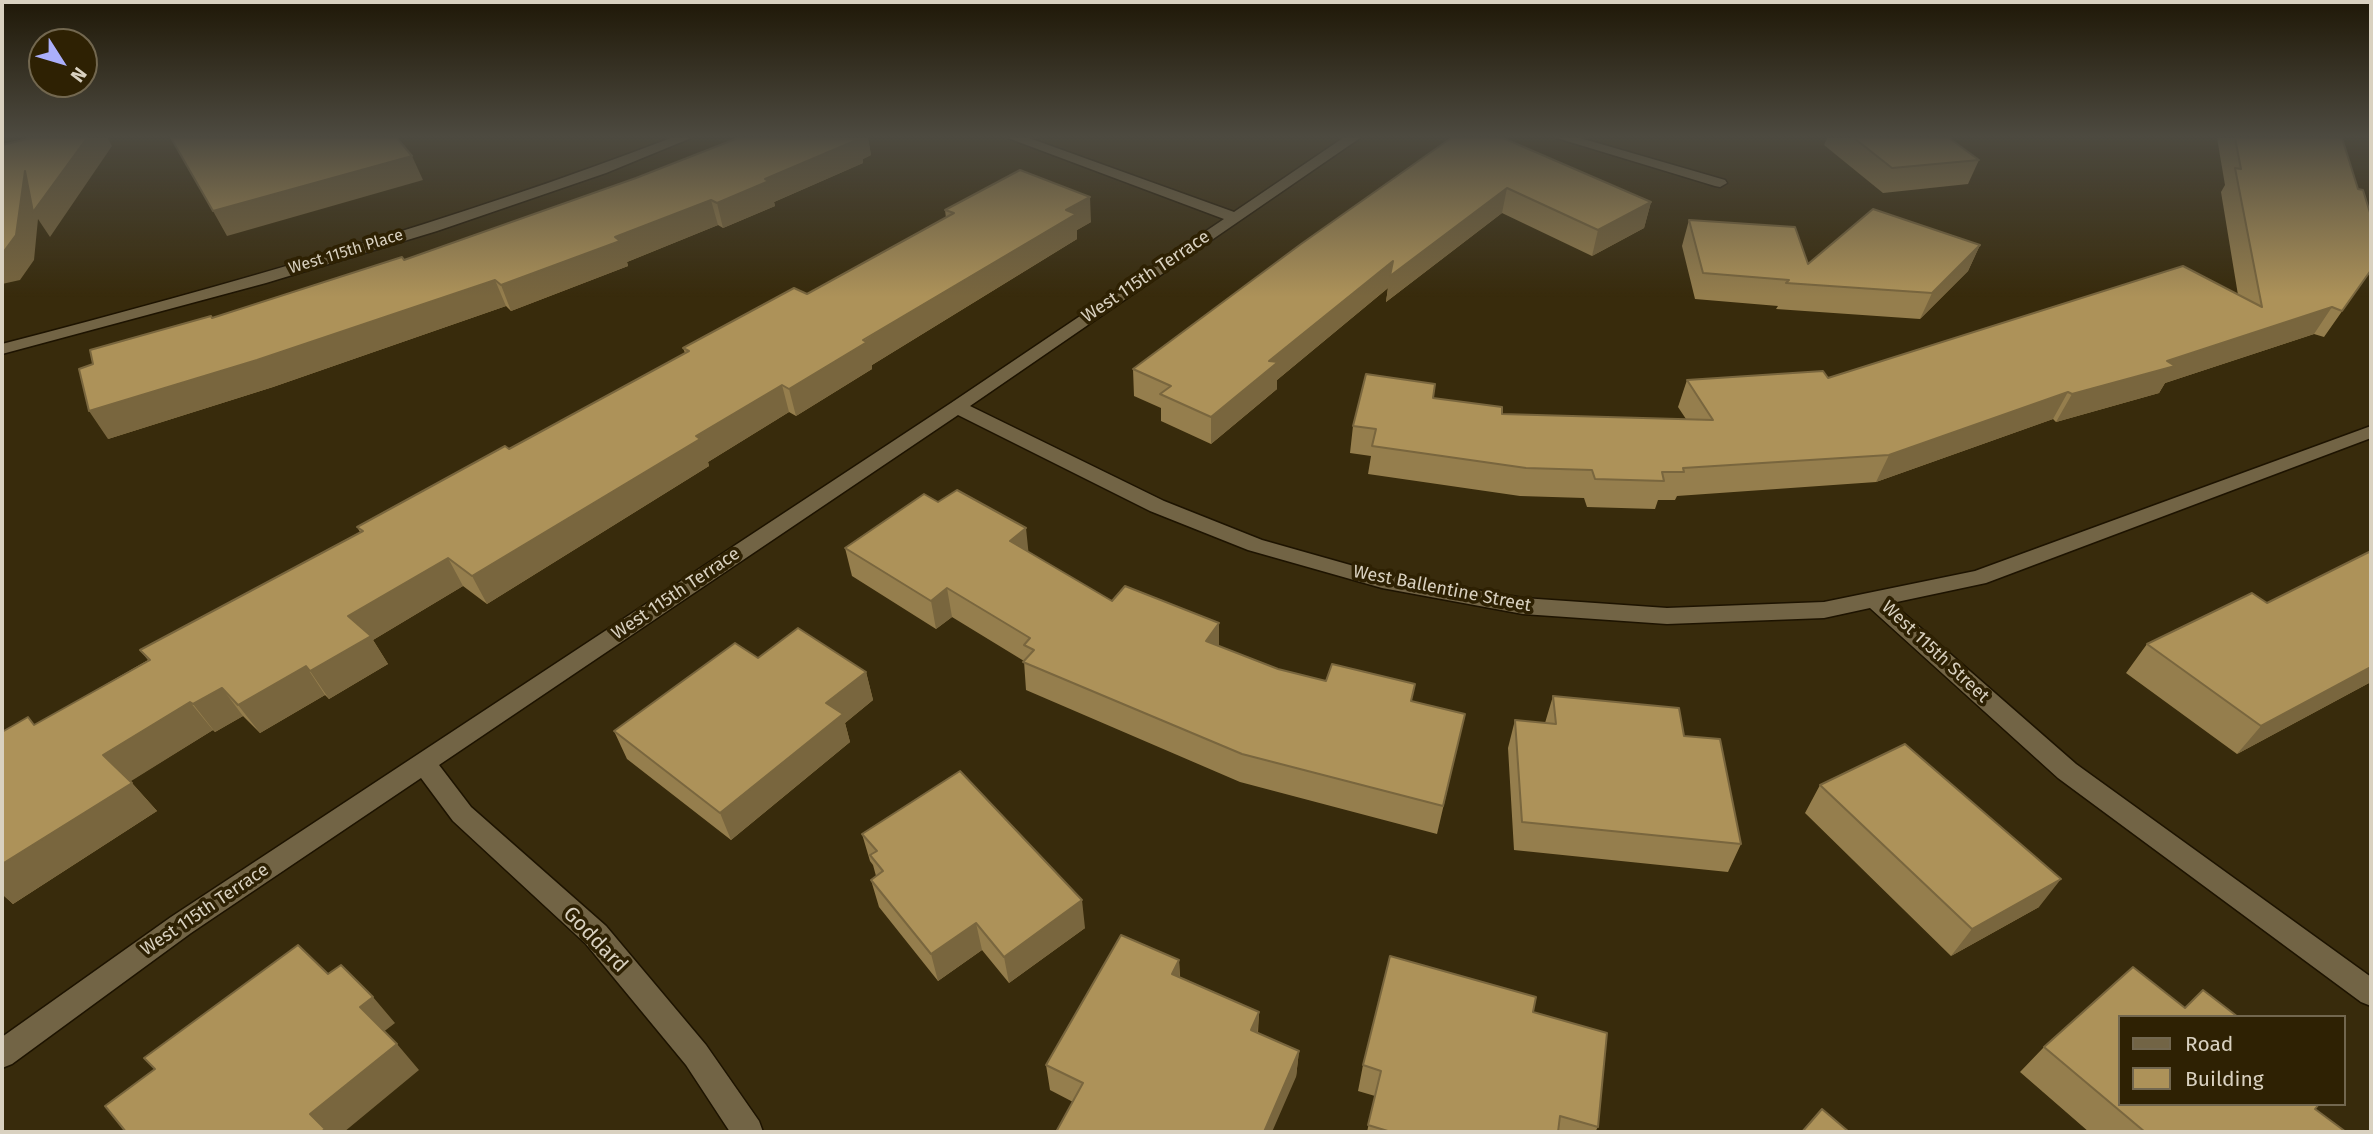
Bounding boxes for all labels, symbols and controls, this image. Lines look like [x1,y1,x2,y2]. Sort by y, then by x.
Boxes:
north arrow [28,28,98,98]
text: N [66,63,92,87]
street label: West 115th Place [286,225,406,279]
street label: West 115th Terrace [1078,226,1214,328]
street label: West 115th Terrace [608,543,744,645]
street label: West Ballentine Street [1351,561,1533,617]
street label: West 115th Street [1877,597,1993,707]
street label: West 115th Terrace [137,859,273,961]
street label: Goddard [557,902,633,978]
legend [2118,1015,2345,1106]
text: Road [2185,1031,2233,1057]
text: Building [2185,1066,2264,1092]

